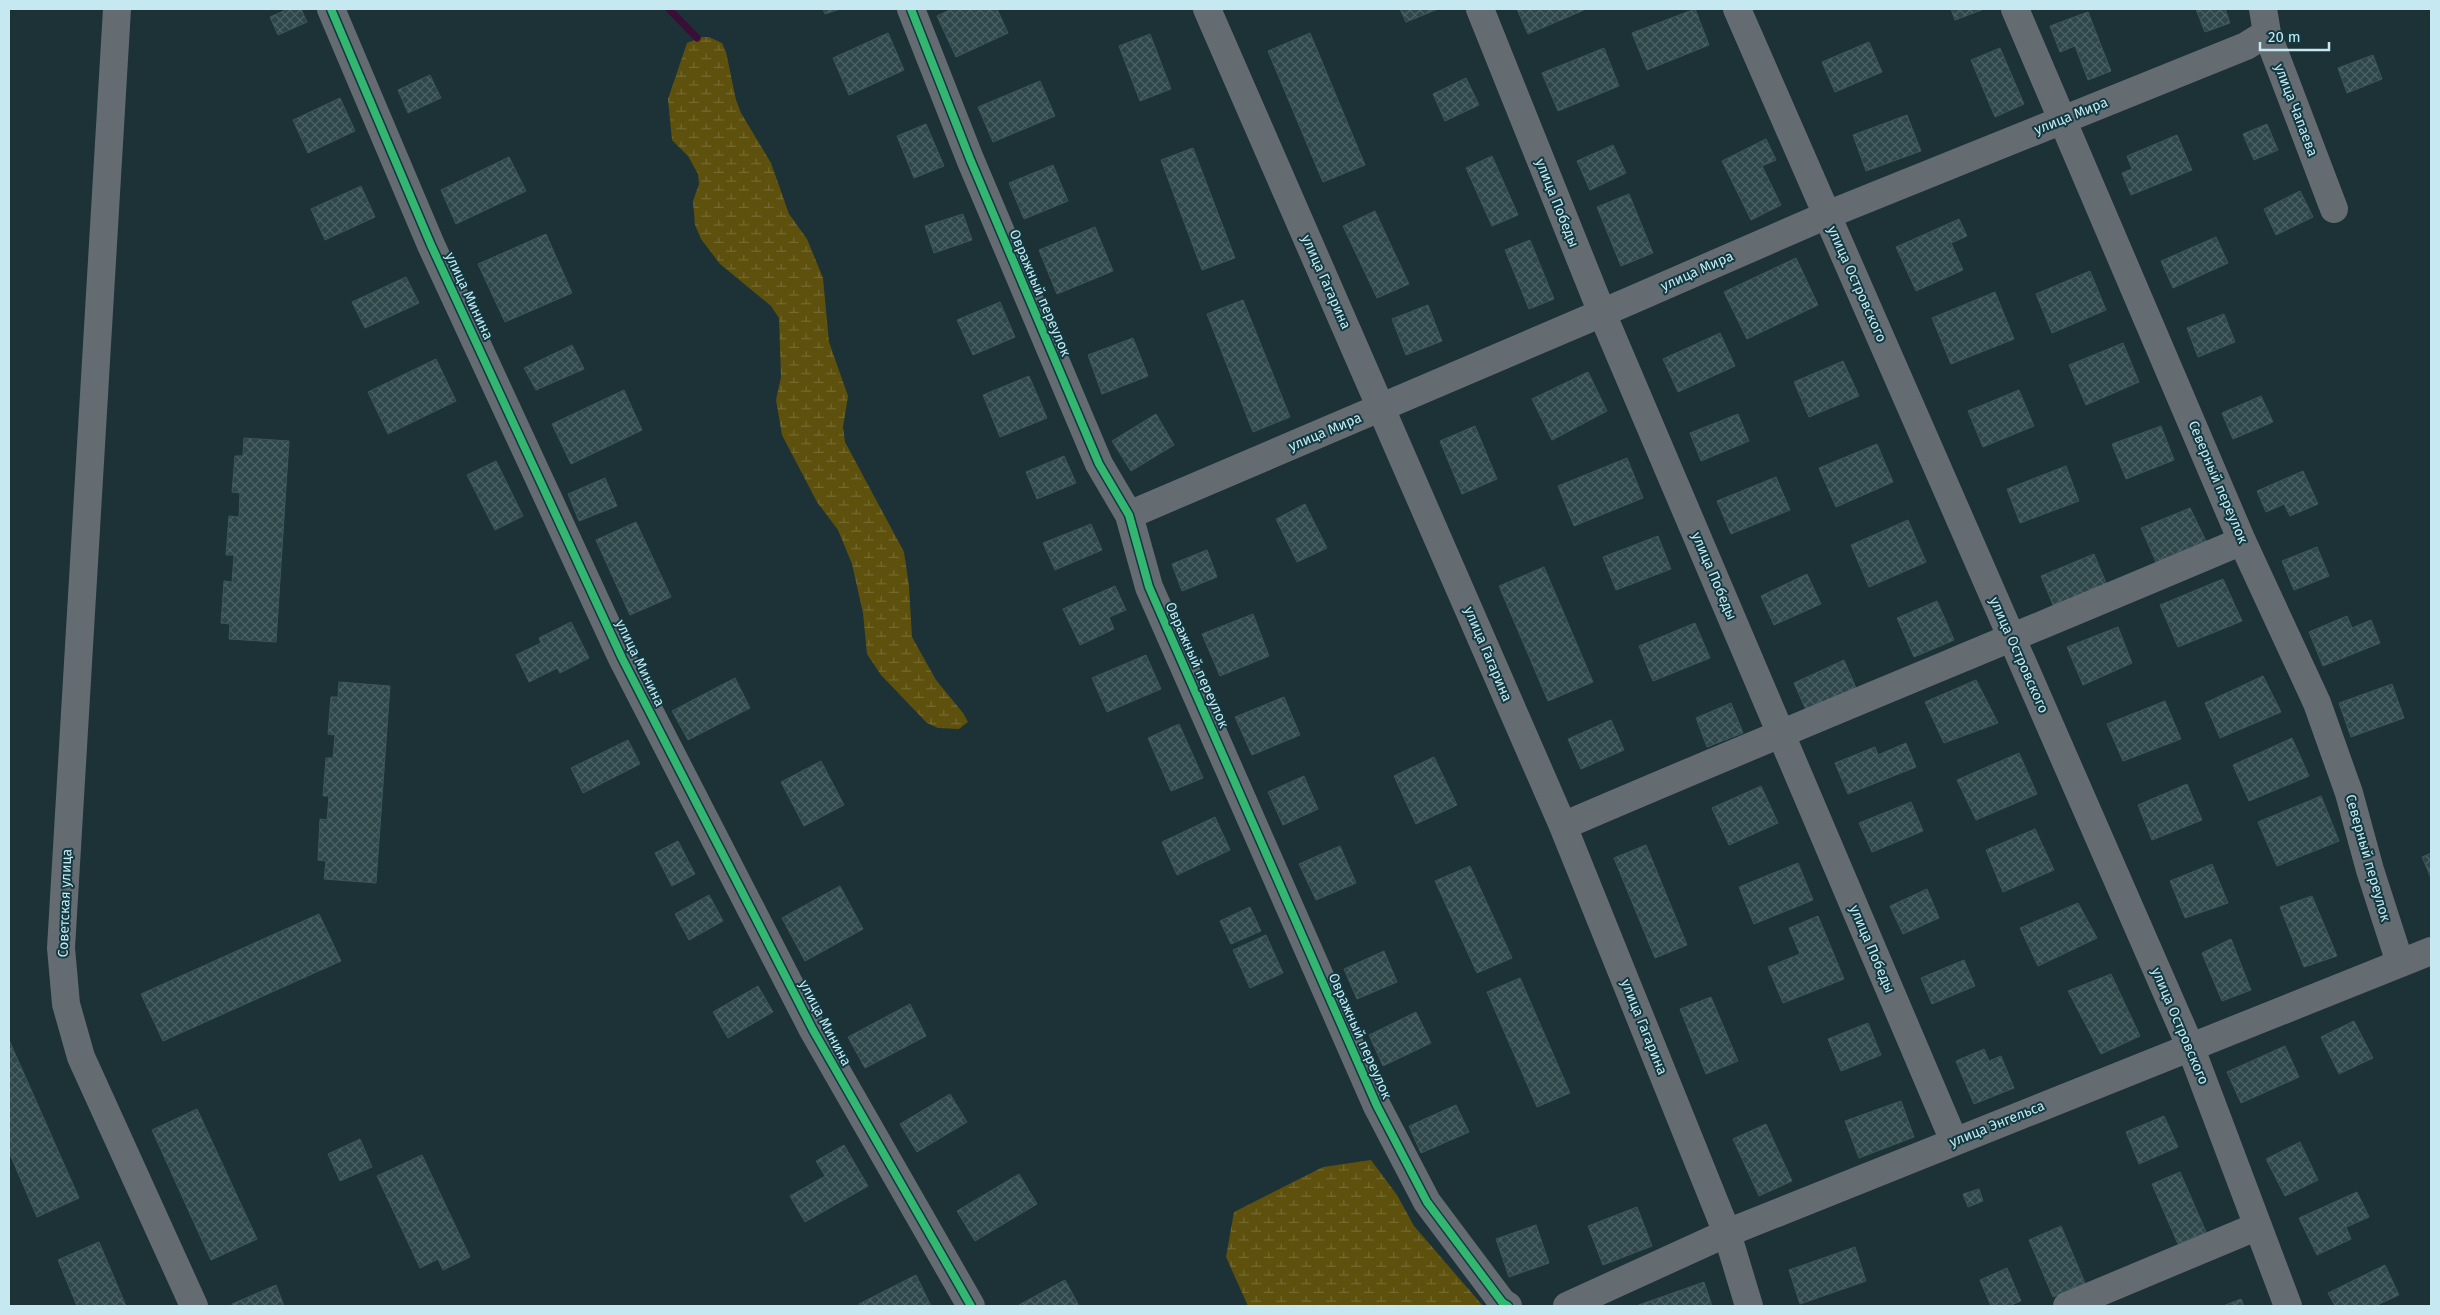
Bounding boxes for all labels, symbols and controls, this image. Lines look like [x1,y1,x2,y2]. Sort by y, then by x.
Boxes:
scale bar [2260,20,2329,52]
text: 20 m [2268,28,2301,46]
street label: улица Чапаева [2271,61,2321,159]
street label: улица Мира [2032,94,2110,138]
street label: улица Победы [1532,156,1582,250]
street label: улица Островского [1824,223,1890,345]
street label: Овражный переулок [1006,227,1075,360]
street label: улица Гагарина [1298,232,1354,332]
street label: улица Мира [1658,247,1736,295]
street label: улица Минина [441,250,497,342]
street label: улица Мира [1286,409,1364,455]
street label: Северный переулок [2184,418,2252,547]
street label: улица Победы [1688,529,1740,623]
street label: улица Островского [1986,594,2052,716]
street label: Овражный переулок [1162,599,1233,731]
street label: улица Гагарина [1460,604,1516,704]
street label: улица Минина [612,617,668,709]
street label: Северный переулок [2342,792,2395,924]
street label: Советская улица [55,848,75,958]
street label: улица Победы [1846,902,1898,996]
street label: улица Островского [2148,965,2212,1087]
street label: Овражный переулок [1325,970,1396,1102]
street label: улица Минина [795,977,855,1069]
street label: улица Гагарина [1617,977,1671,1077]
street label: улица Энгельса [1947,1097,2047,1151]

